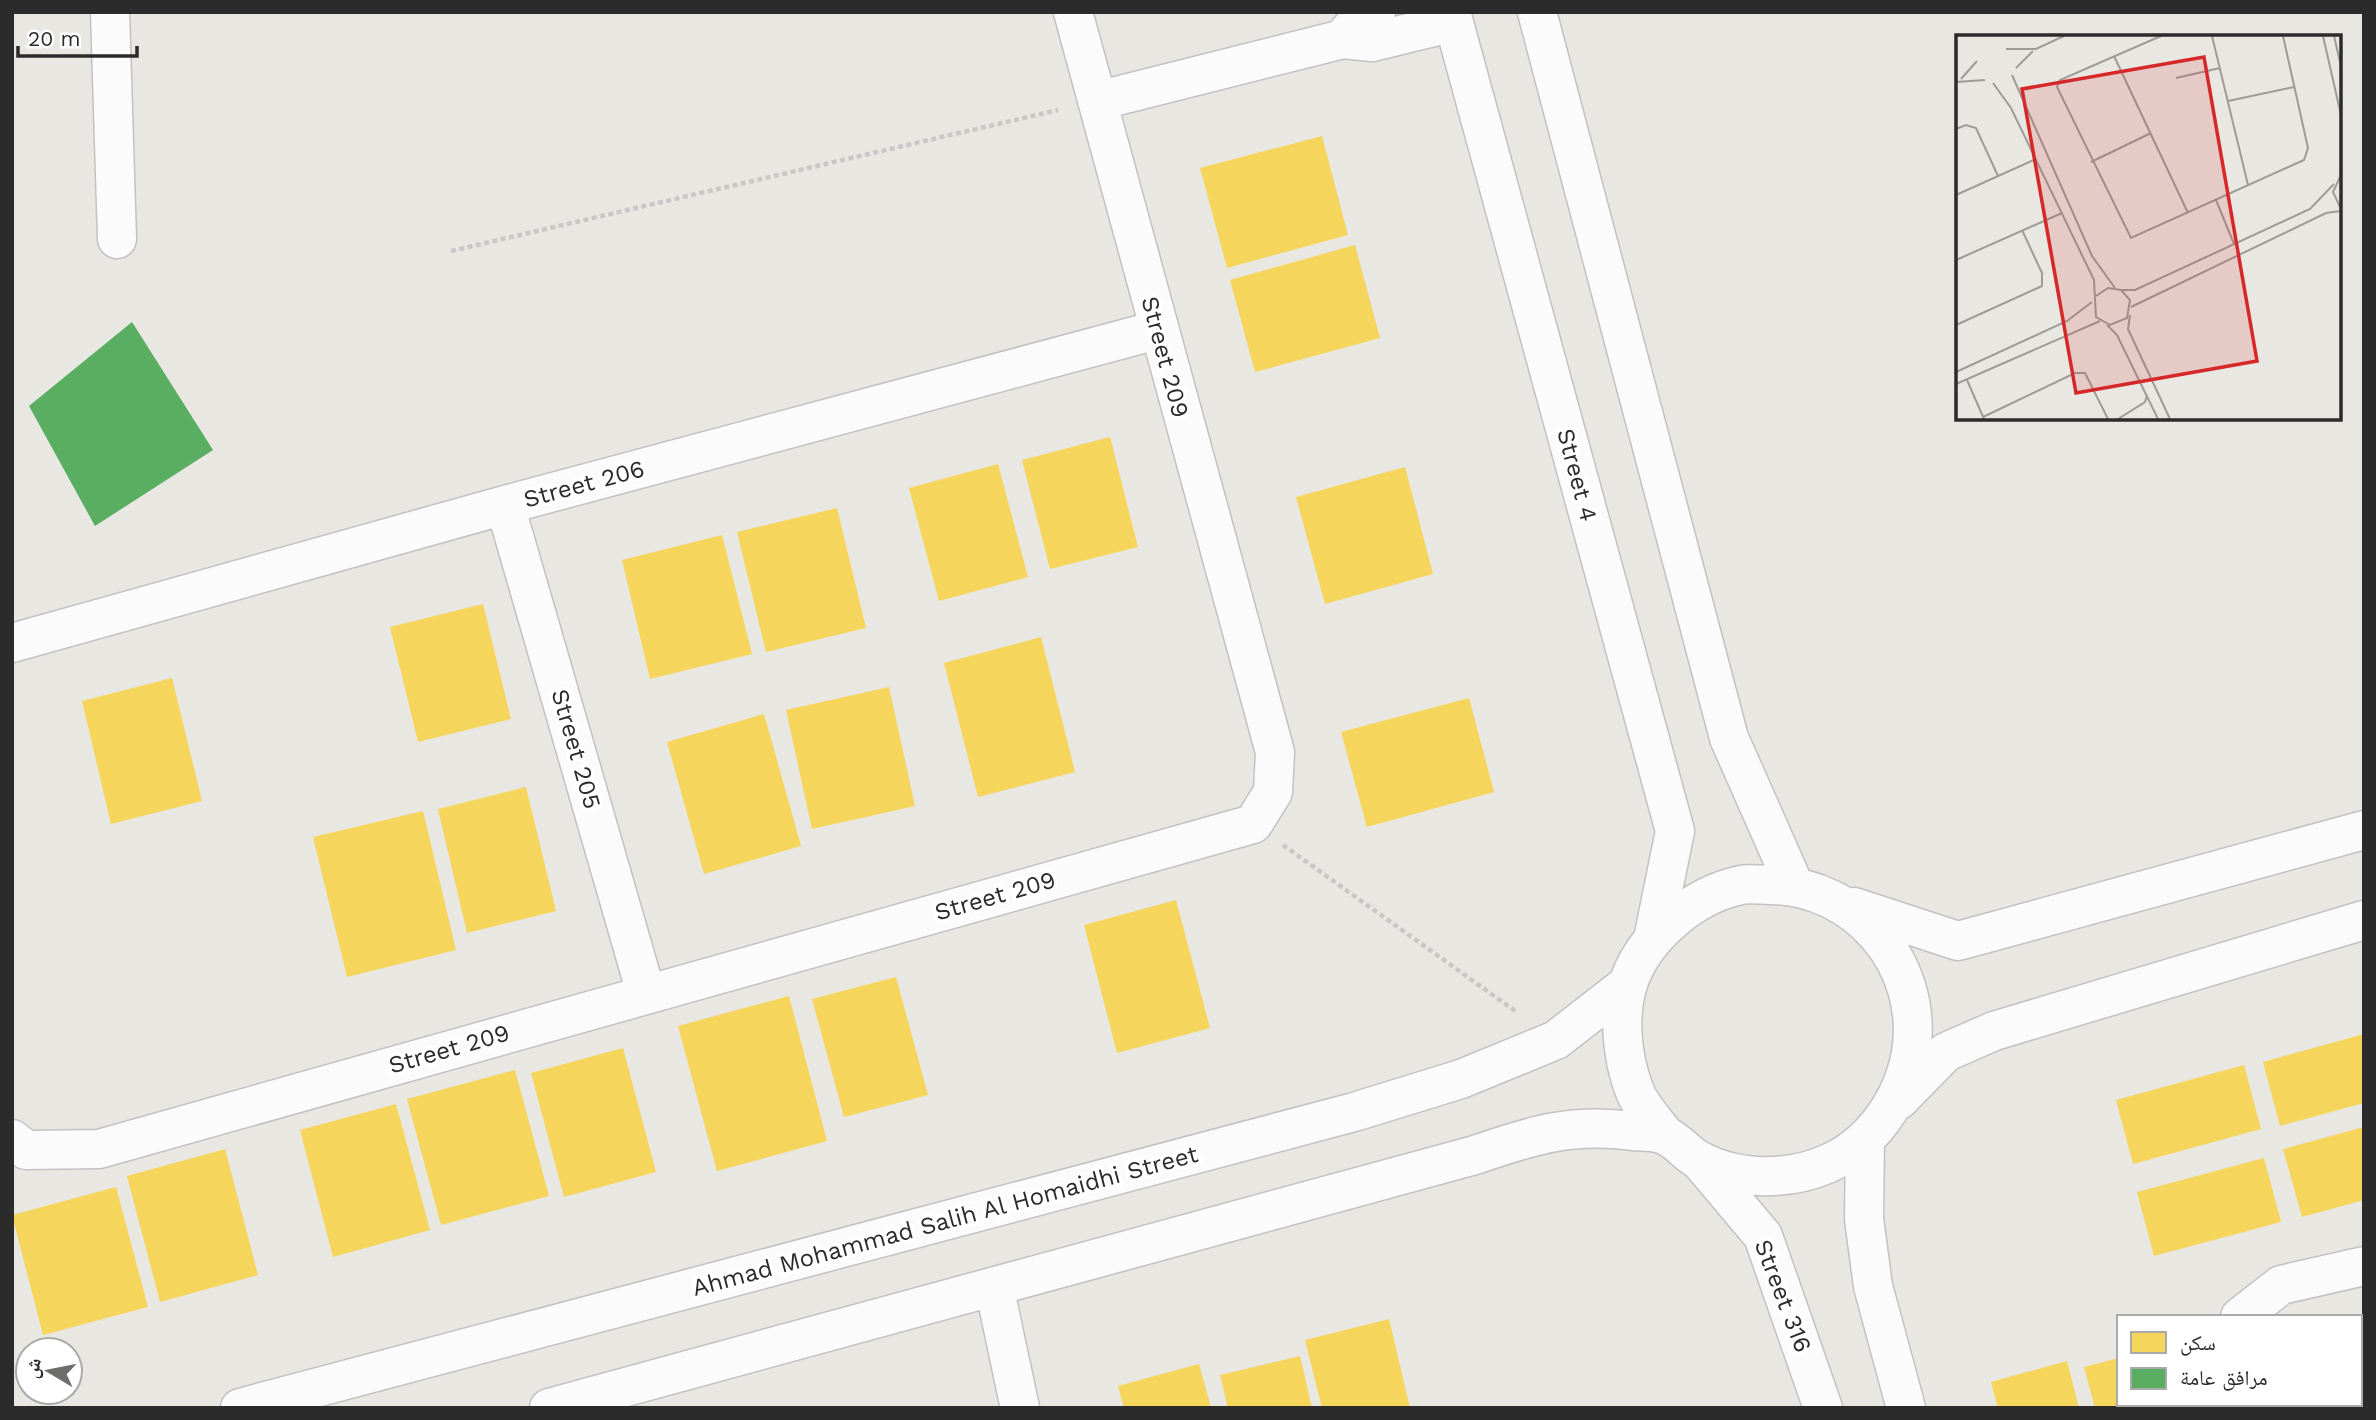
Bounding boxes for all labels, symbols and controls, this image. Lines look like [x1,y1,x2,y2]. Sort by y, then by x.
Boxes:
scale bar [18,14,136,58]
text: 20 m [28,26,80,51]
inset map [1956,35,2341,420]
street label: Street 209 [1135,293,1195,421]
street label: Street 4 [1551,425,1603,525]
street label: Street 206 [521,454,647,514]
street label: Street 205 [546,686,606,812]
street label: Street 209 [931,865,1059,927]
street label: Street 209 [385,1018,513,1080]
street label: Ahmad Mohammad Salih Al Homaidhi Street [689,1140,1201,1302]
street label: Street 316 [1749,1236,1817,1356]
legend [2117,1315,2362,1406]
text: سكن [2180,1330,2216,1356]
north arrow [14,1336,84,1406]
text: ش [20,1356,46,1380]
text: مرافق عامة [2180,1365,2268,1391]

